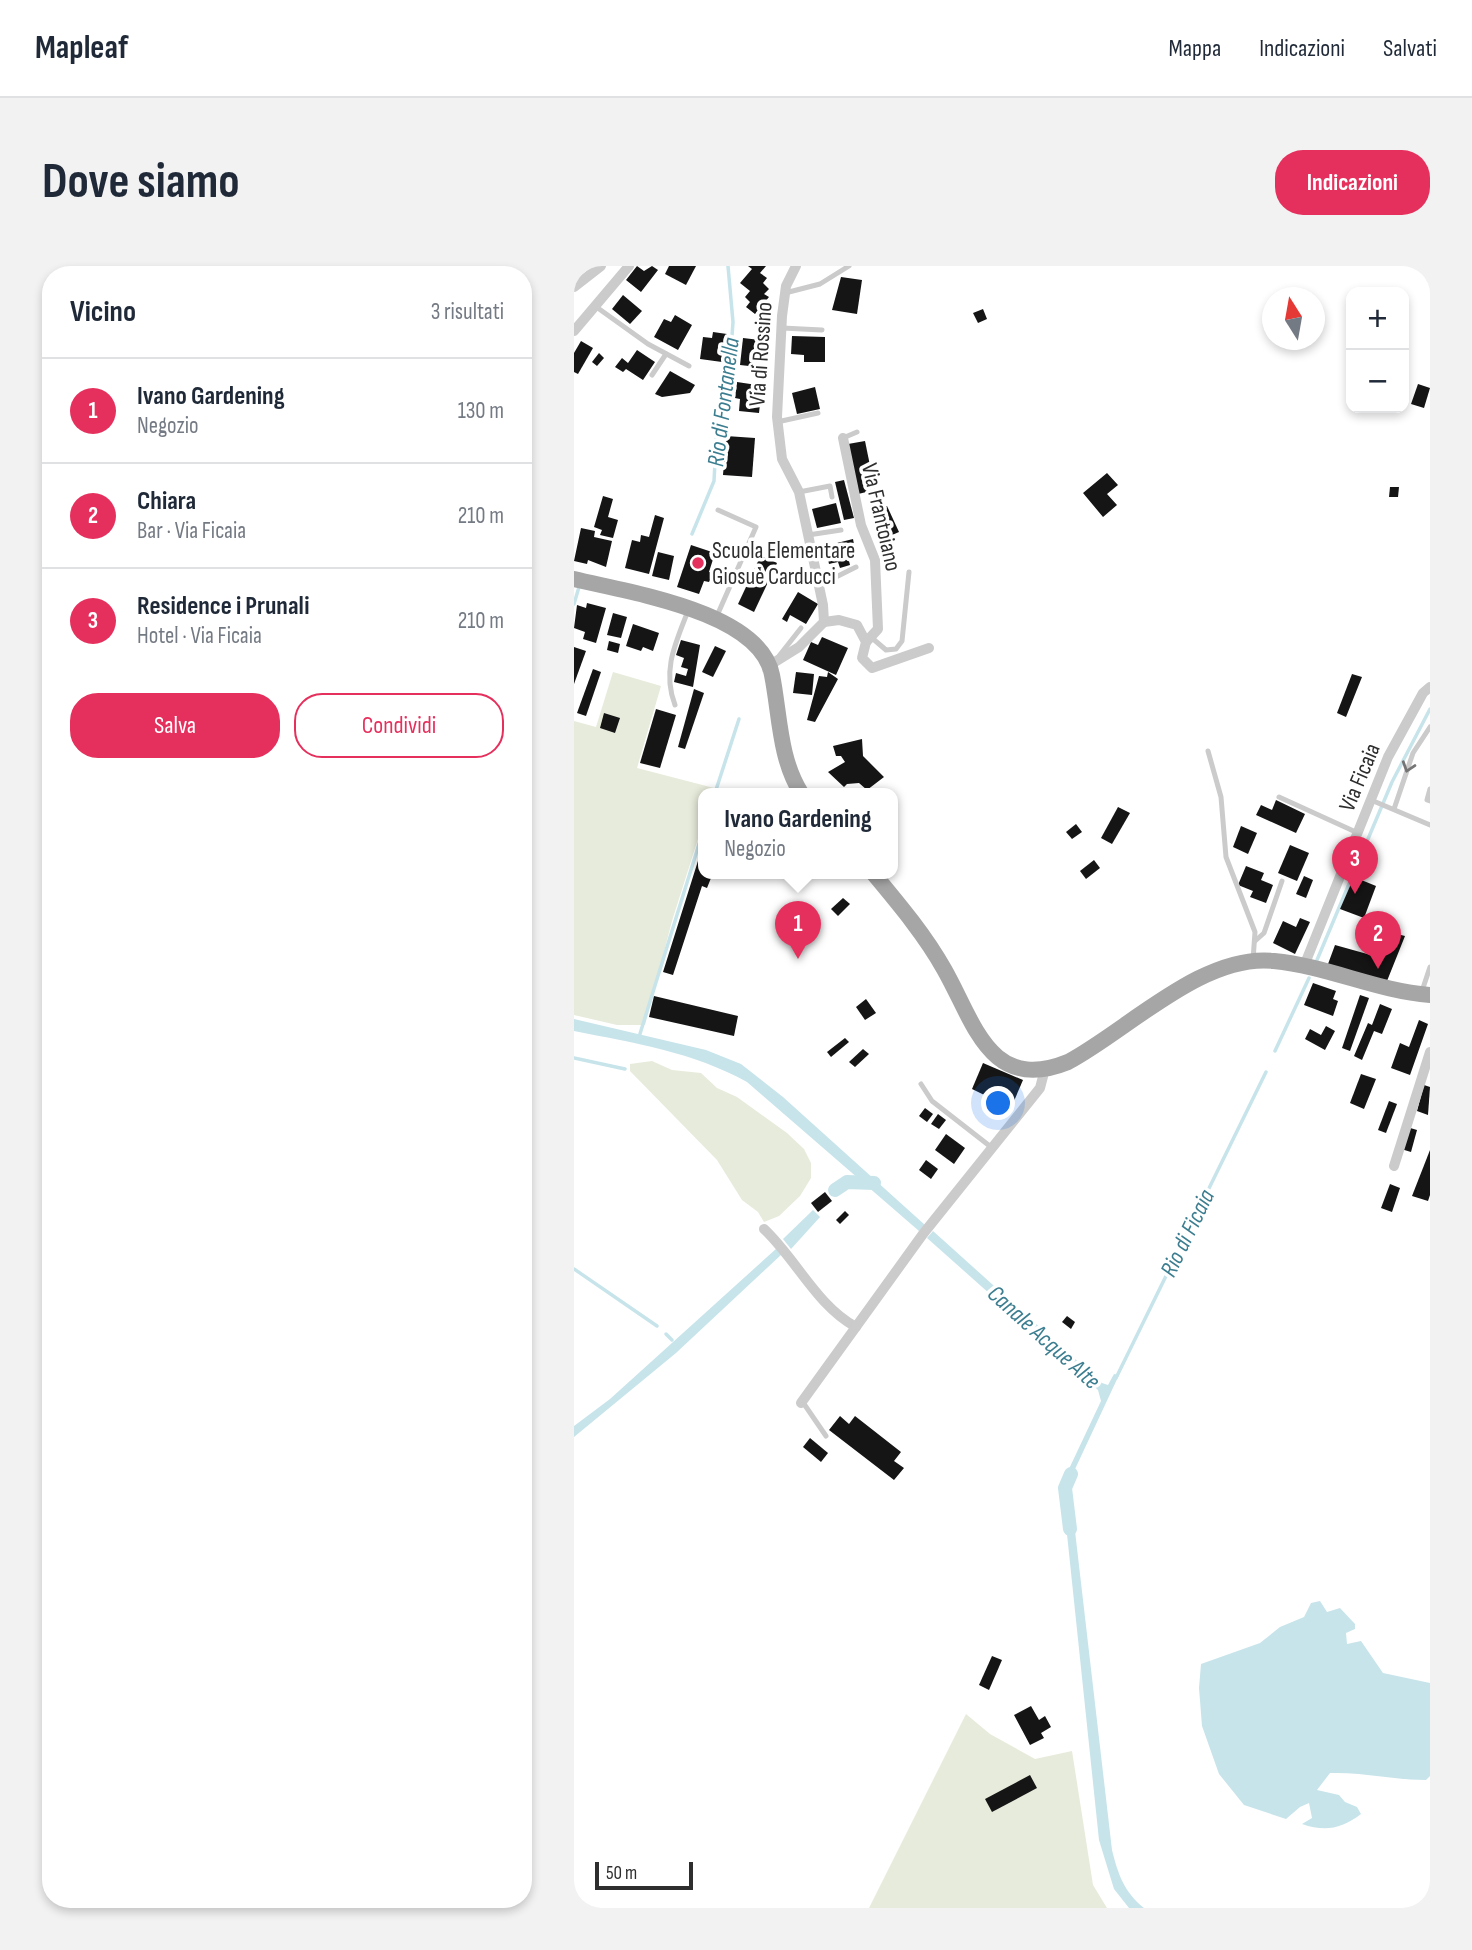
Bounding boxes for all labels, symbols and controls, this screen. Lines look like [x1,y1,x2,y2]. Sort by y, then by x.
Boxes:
text: Mapleaf [35,28,128,68]
text: Mappa [1169,34,1221,63]
text: Indicazioni [1259,34,1345,63]
text: Salvati [1383,34,1437,63]
button: Indicazioni [1275,150,1430,215]
text: Dove siamo [42,153,240,212]
north arrow [1262,287,1325,350]
map controls [1346,287,1409,413]
button: + [1346,287,1409,350]
text: Vicino [70,294,136,330]
text: 3 risultati [431,298,504,326]
street label: Via di Rossino [743,301,779,407]
water label: Rio di Fontanella [701,336,746,468]
button: − [1346,350,1409,413]
text: Ivano Gardening [137,381,285,412]
text: 1 [88,397,98,425]
text: 130 m [458,397,504,425]
text: Negozio [137,412,199,440]
street label: Via Frantoiano [855,461,907,574]
text: Chiara [137,486,196,517]
text: 2 [88,502,98,530]
text: 210 m [458,502,504,530]
text: Bar · Via Ficaia [137,517,246,545]
place label: Scuola Elementare Giosuè Carducci [712,537,855,591]
marker: Scuola Elementare Giosuè Carducci [690,555,706,571]
text: Residence i Prunali [137,591,309,622]
text: 3 [88,607,98,635]
text: 210 m [458,607,504,635]
text: Hotel · Via Ficaia [137,622,262,650]
button: Salva [70,693,280,758]
button: Condividi [294,693,504,758]
street label: Via Ficaia [1333,739,1387,816]
one-way arrow [1402,760,1416,772]
popup [698,788,898,879]
text: Ivano Gardening [724,804,872,835]
text: Negozio [724,835,786,863]
pin: 3 [1332,836,1378,894]
pin: 1 [775,901,821,959]
pin: 2 [1355,911,1401,969]
your location [981,1086,1015,1120]
water label: Rio di Ficaia [1154,1185,1221,1282]
water label: Canale Acque Alte [981,1279,1106,1396]
scale bar [595,1859,693,1891]
text: 50 m [606,1862,637,1885]

